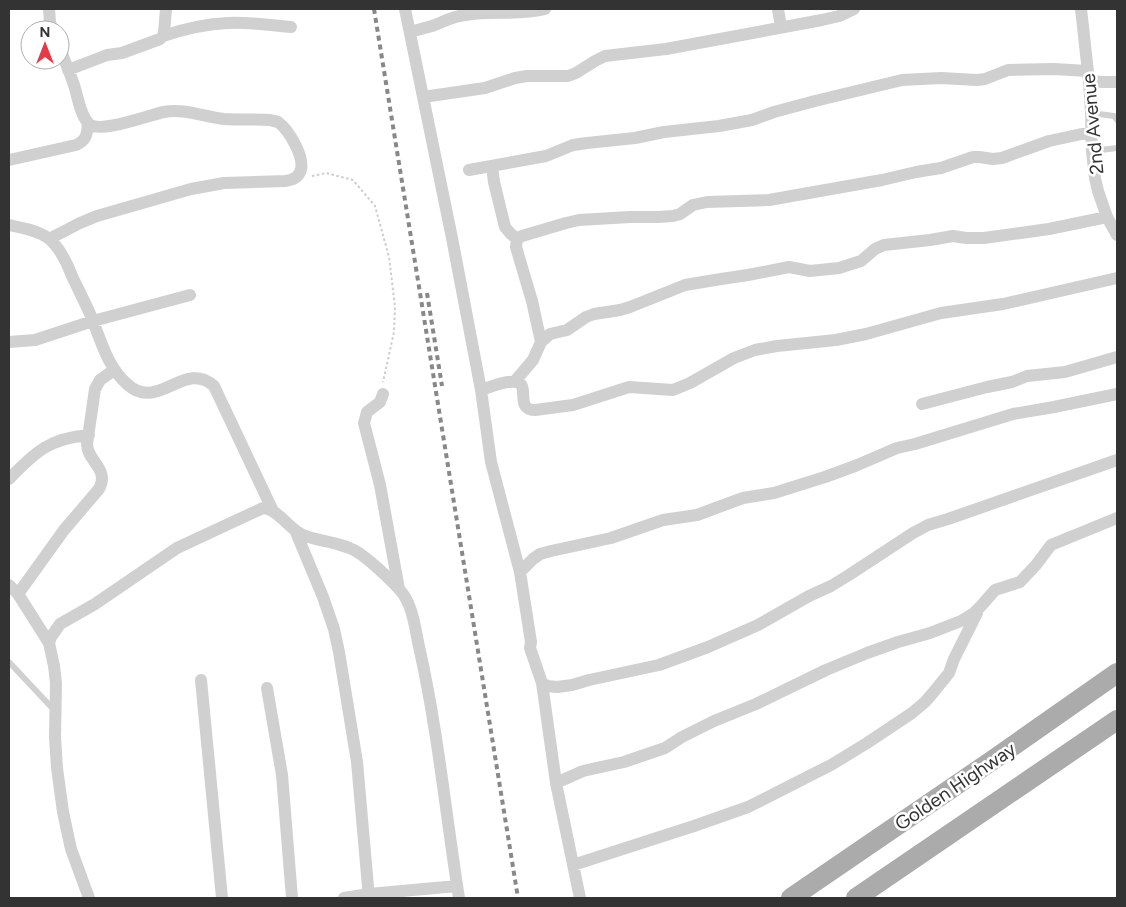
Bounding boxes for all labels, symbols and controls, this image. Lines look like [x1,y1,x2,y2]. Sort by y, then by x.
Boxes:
north arrow [20,20,70,70]
text: N [40,24,50,41]
street label: 2nd Avenue [1077,72,1108,175]
street label: Golden Highway [890,737,1020,835]

